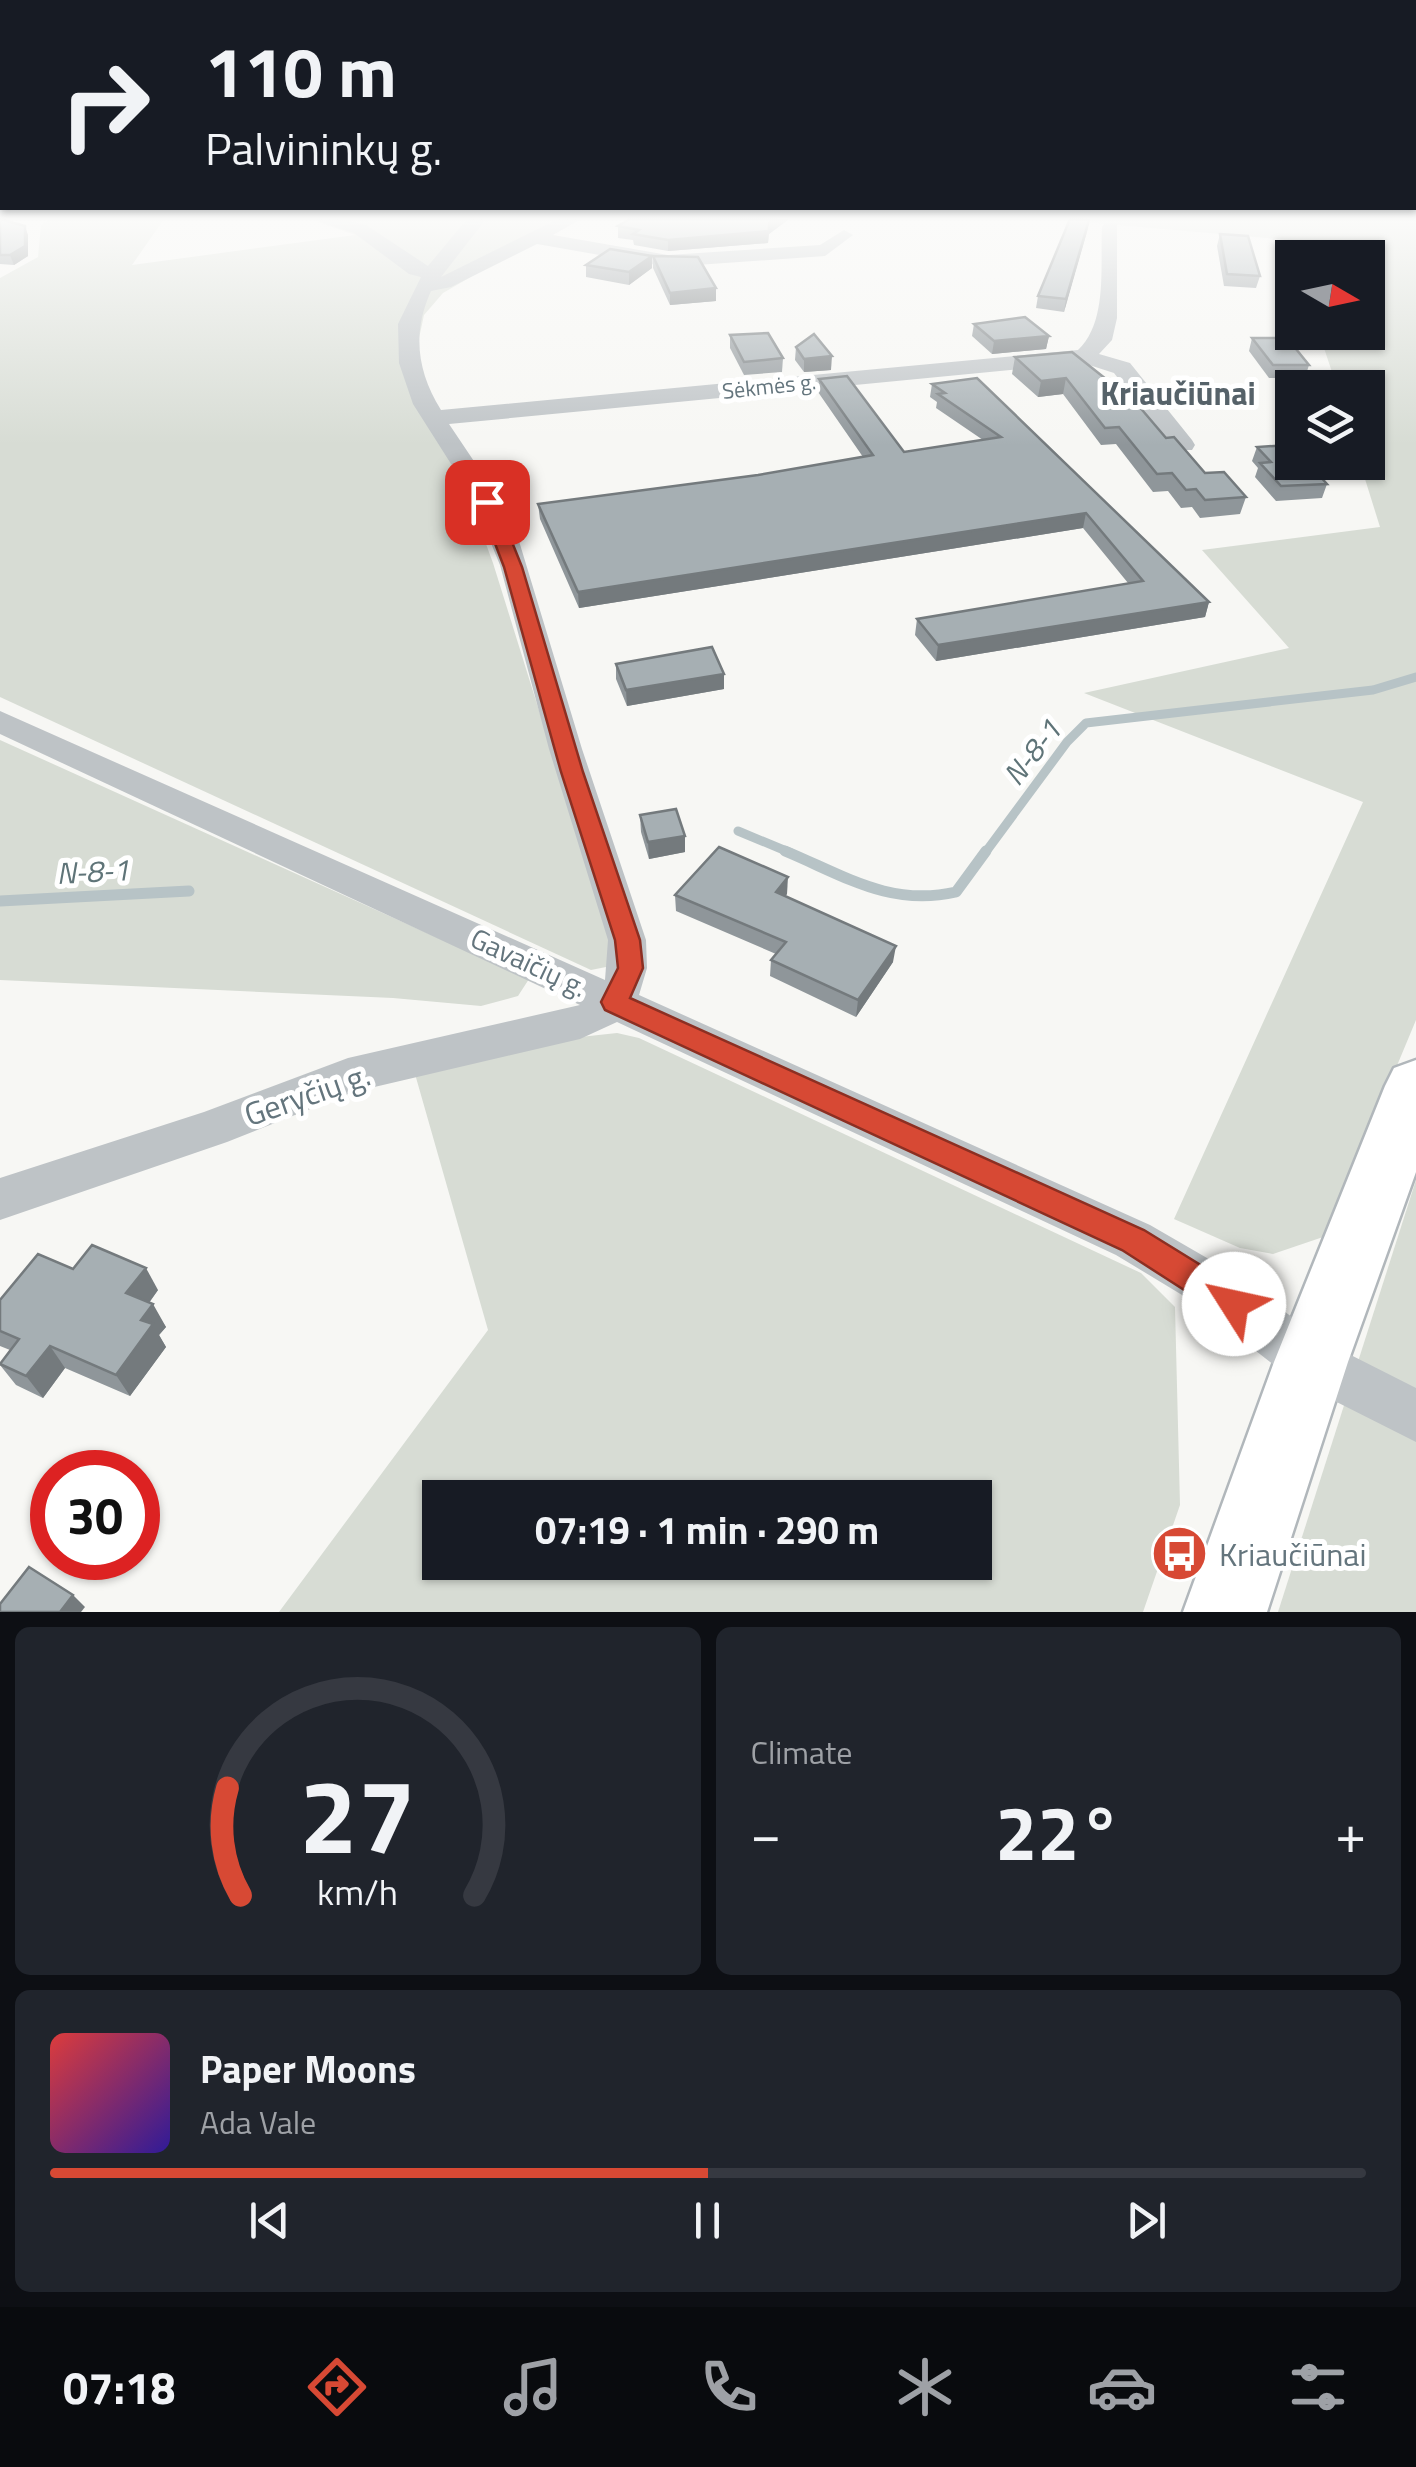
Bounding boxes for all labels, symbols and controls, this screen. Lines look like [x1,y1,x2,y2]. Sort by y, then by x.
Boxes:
text: 110 m [205,18,397,124]
icon: right [40,40,170,170]
text: Palvininkų g. [205,114,442,182]
north arrow [1275,240,1385,350]
map controls [1275,240,1385,480]
street label: Sėkmės g. [720,364,818,408]
district label: Kriaučiūnai [1100,369,1256,417]
button: layers [1275,370,1385,480]
pin [445,460,530,545]
icon: arrive [460,475,515,530]
water label: N-8-1 [992,709,1073,795]
water label: N-8-1 [56,846,131,896]
street label: Gavaičių g. [464,916,594,1008]
street label: Geryčių g. [238,1050,376,1138]
position arrow [1182,1252,1286,1356]
speed limit sign: 30 [30,1450,160,1580]
text: 07:19 · 1 min · 290 m [535,1501,879,1559]
bus stop icon: Kriaučiūnai [1150,1524,1210,1584]
place label: Kriaučiūnai [1219,1530,1366,1578]
text: Climate [751,1728,852,1776]
text: 27 [300,1735,416,1893]
text: 22° [995,1775,1121,1889]
text: − [751,1791,781,1874]
text: + [1335,1791,1366,1874]
text: km/h [317,1864,398,1919]
text: Paper Moons [200,2040,416,2098]
text: Ada Vale [200,2098,316,2146]
icon: previous [242,2193,297,2248]
icon: pause [680,2193,735,2248]
icon: next [1119,2193,1174,2248]
icon: directions [302,2352,372,2422]
icon: music [498,2352,568,2422]
icon: phone [694,2352,764,2422]
icon: climate [890,2352,960,2422]
icon: car [1087,2352,1157,2422]
icon: filters [1283,2352,1353,2422]
text: 07:18 [63,2353,175,2421]

